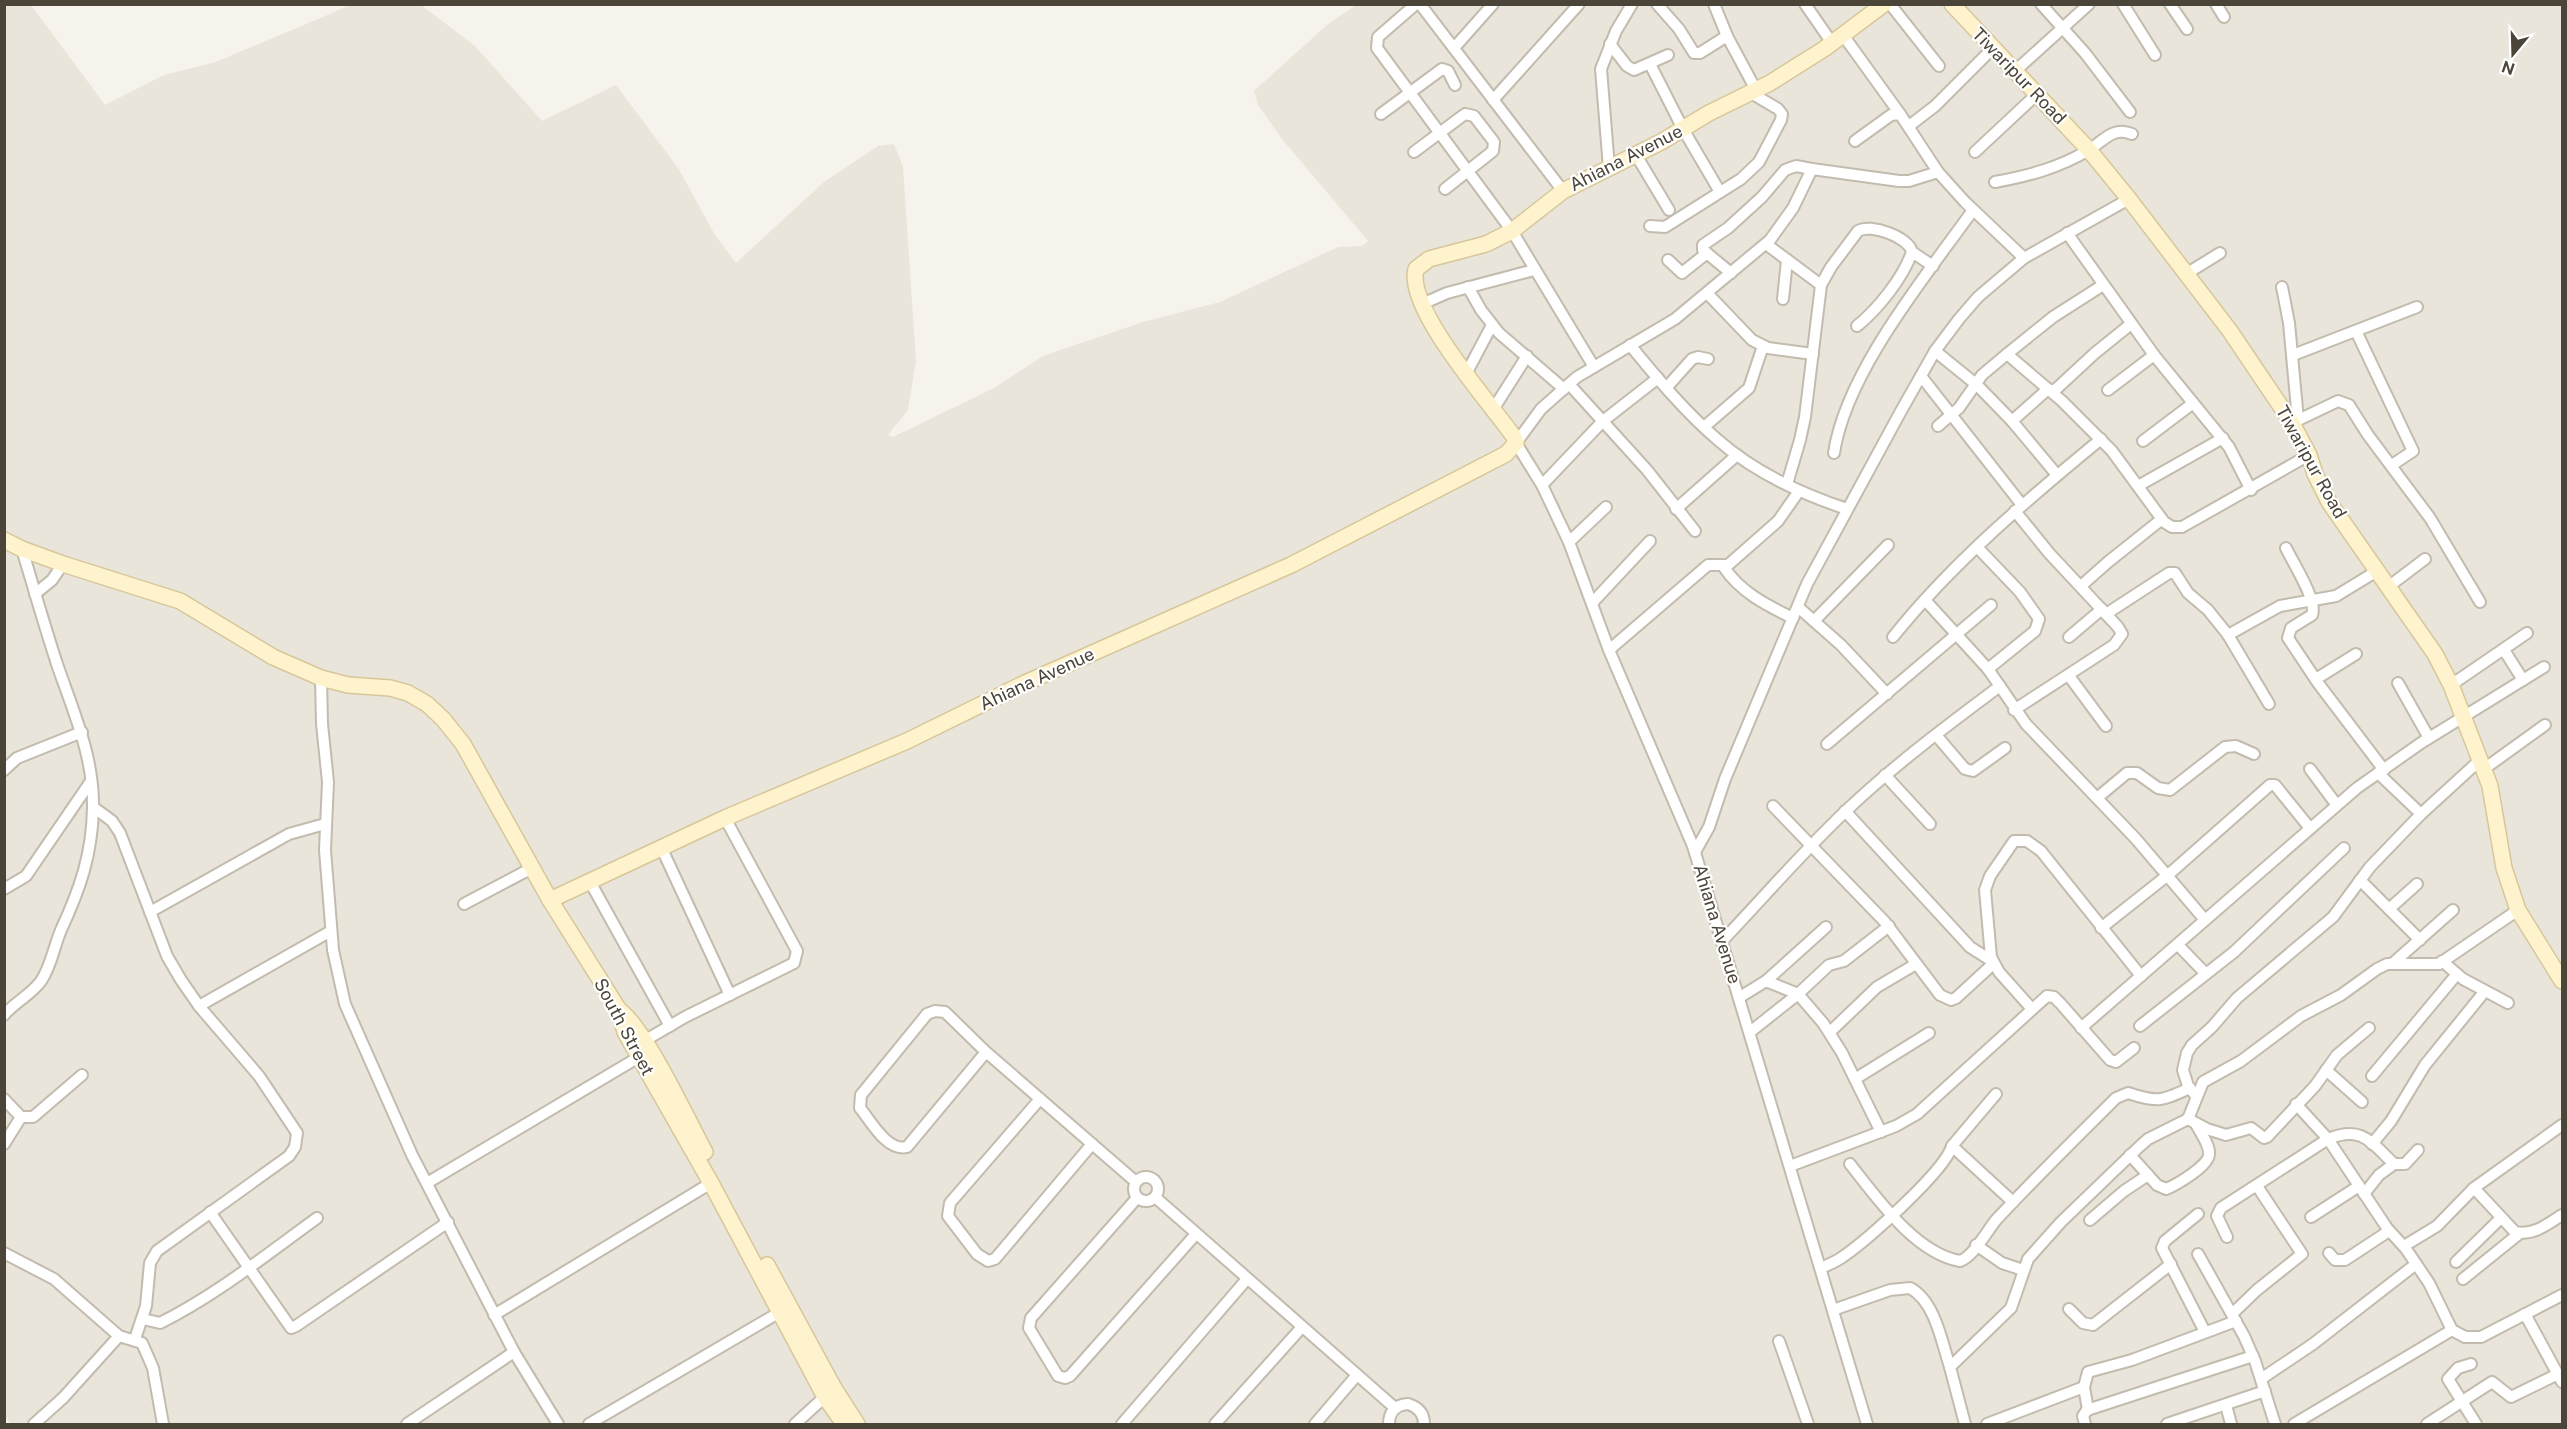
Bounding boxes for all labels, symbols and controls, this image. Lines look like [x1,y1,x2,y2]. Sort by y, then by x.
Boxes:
street label: Tiwaripur Road [1968,23,2071,128]
north arrow [2483,24,2543,84]
text: N [2499,57,2517,79]
street label: Ahiana Avenue [1566,120,1686,195]
street label: Tiwaripur Road [2272,402,2351,522]
street label: Ahiana Avenue [976,643,1097,714]
street label: Ahiana Avenue [1689,861,1746,986]
street label: South Street [590,975,659,1079]

